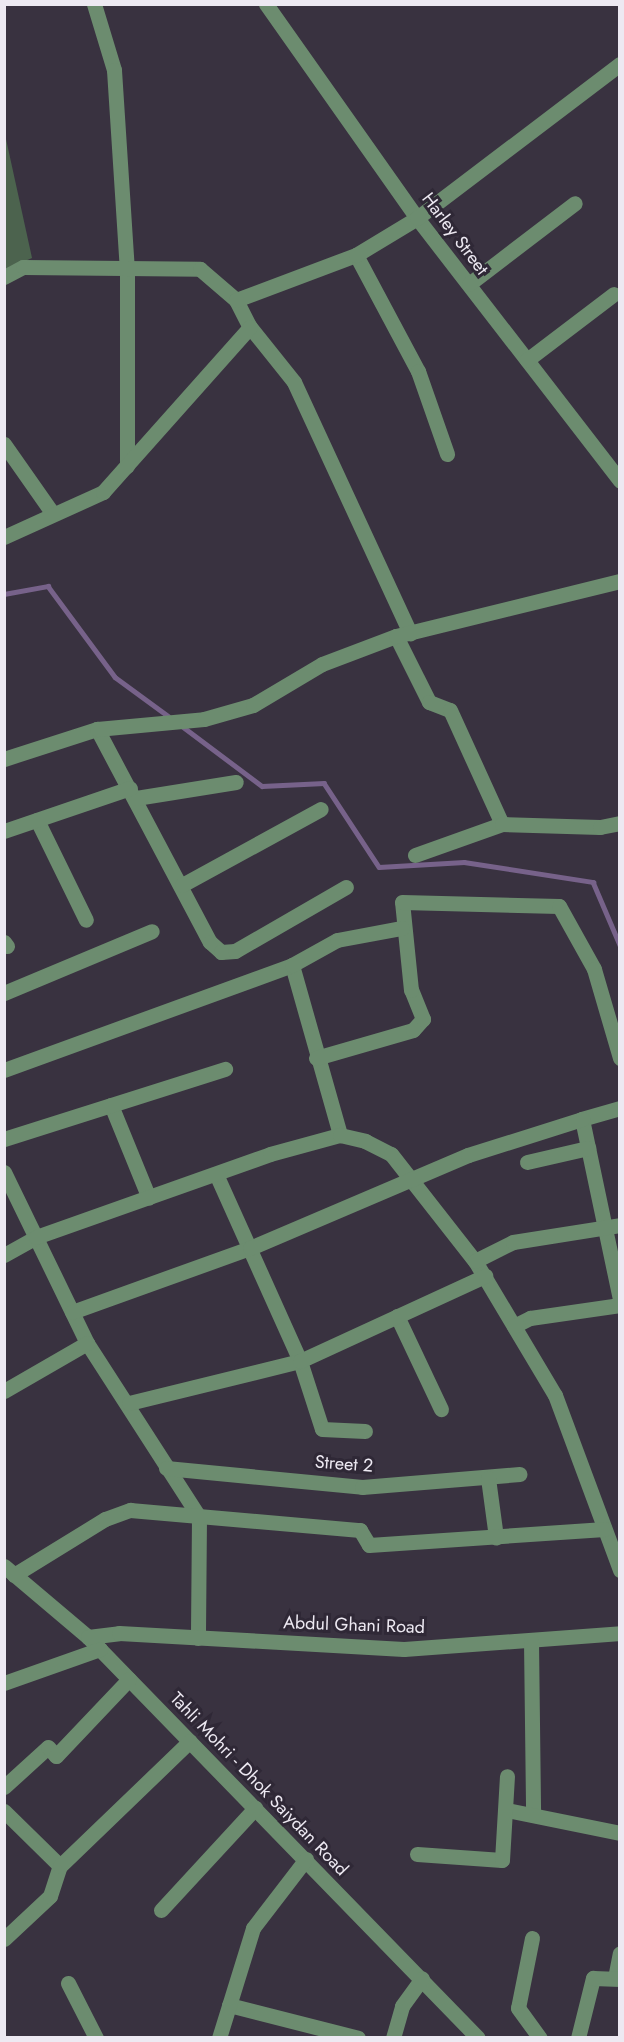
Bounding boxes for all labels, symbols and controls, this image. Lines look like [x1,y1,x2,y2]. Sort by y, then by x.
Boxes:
street label: Harley Street [417,189,493,279]
street label: Street 2 [314,1451,374,1477]
street label: Abdul Ghani Road [283,1612,425,1638]
street label: Tahli Mohri - Dhok Saiydan Road [166,1688,352,1880]

